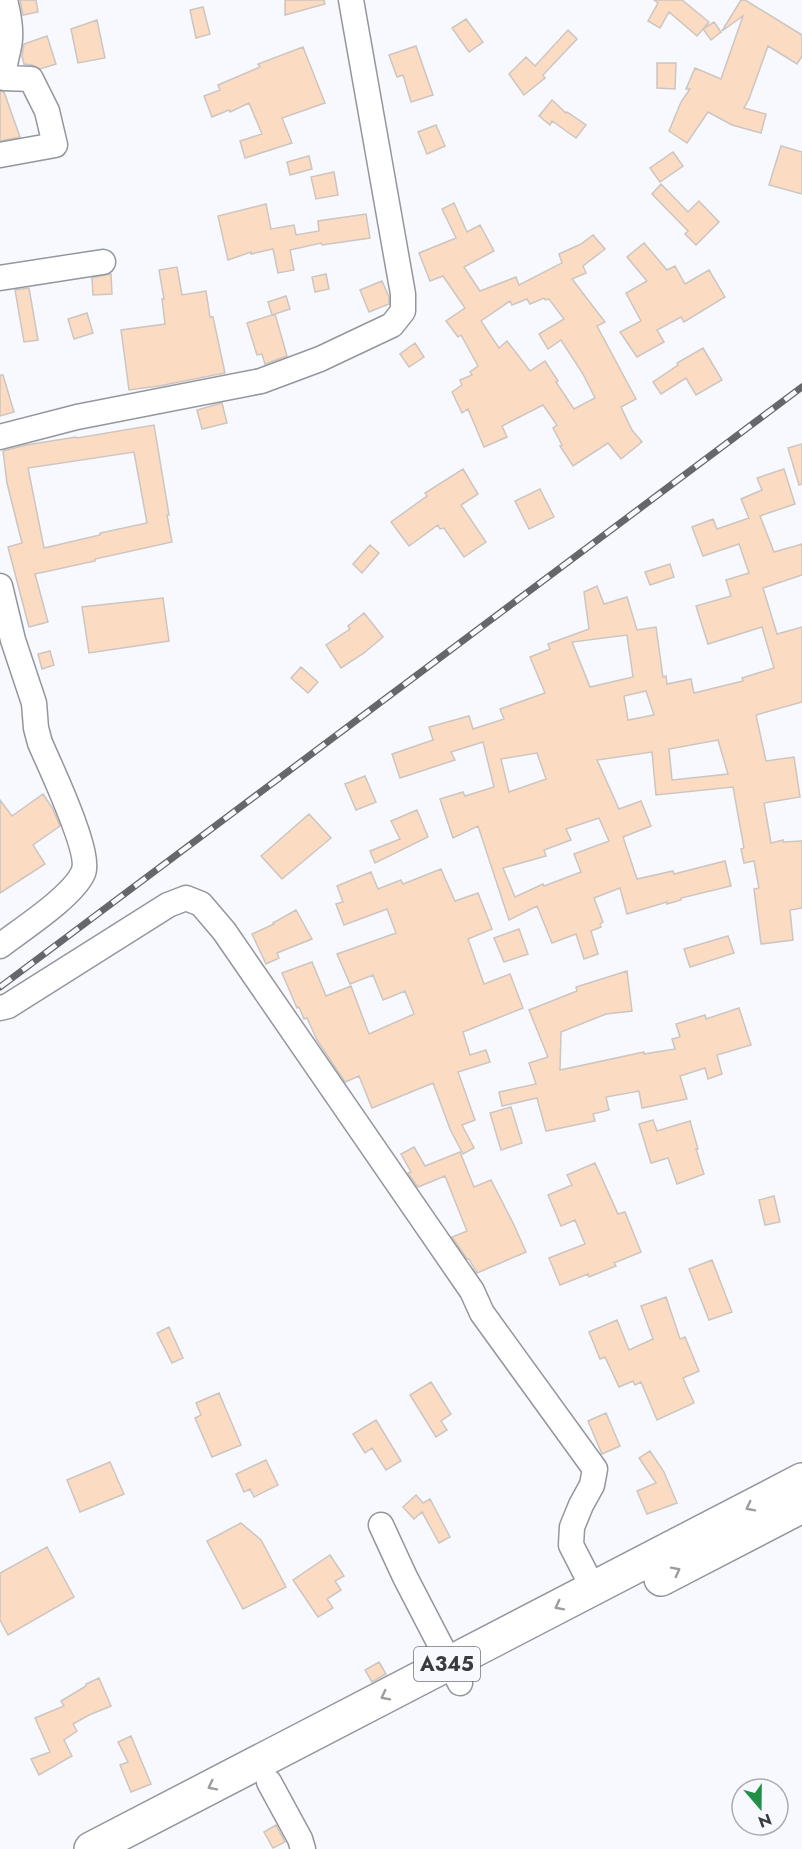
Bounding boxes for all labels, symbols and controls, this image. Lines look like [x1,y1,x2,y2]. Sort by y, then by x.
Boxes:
one-way arrow [745,1499,756,1511]
one-way arrow [670,1567,681,1578]
one-way arrow [554,1599,565,1610]
road number: A345 [414,1647,480,1681]
one-way arrow [381,1689,392,1700]
north arrow [730,1777,790,1837]
one-way arrow [208,1779,219,1790]
text: N [755,1808,775,1834]

